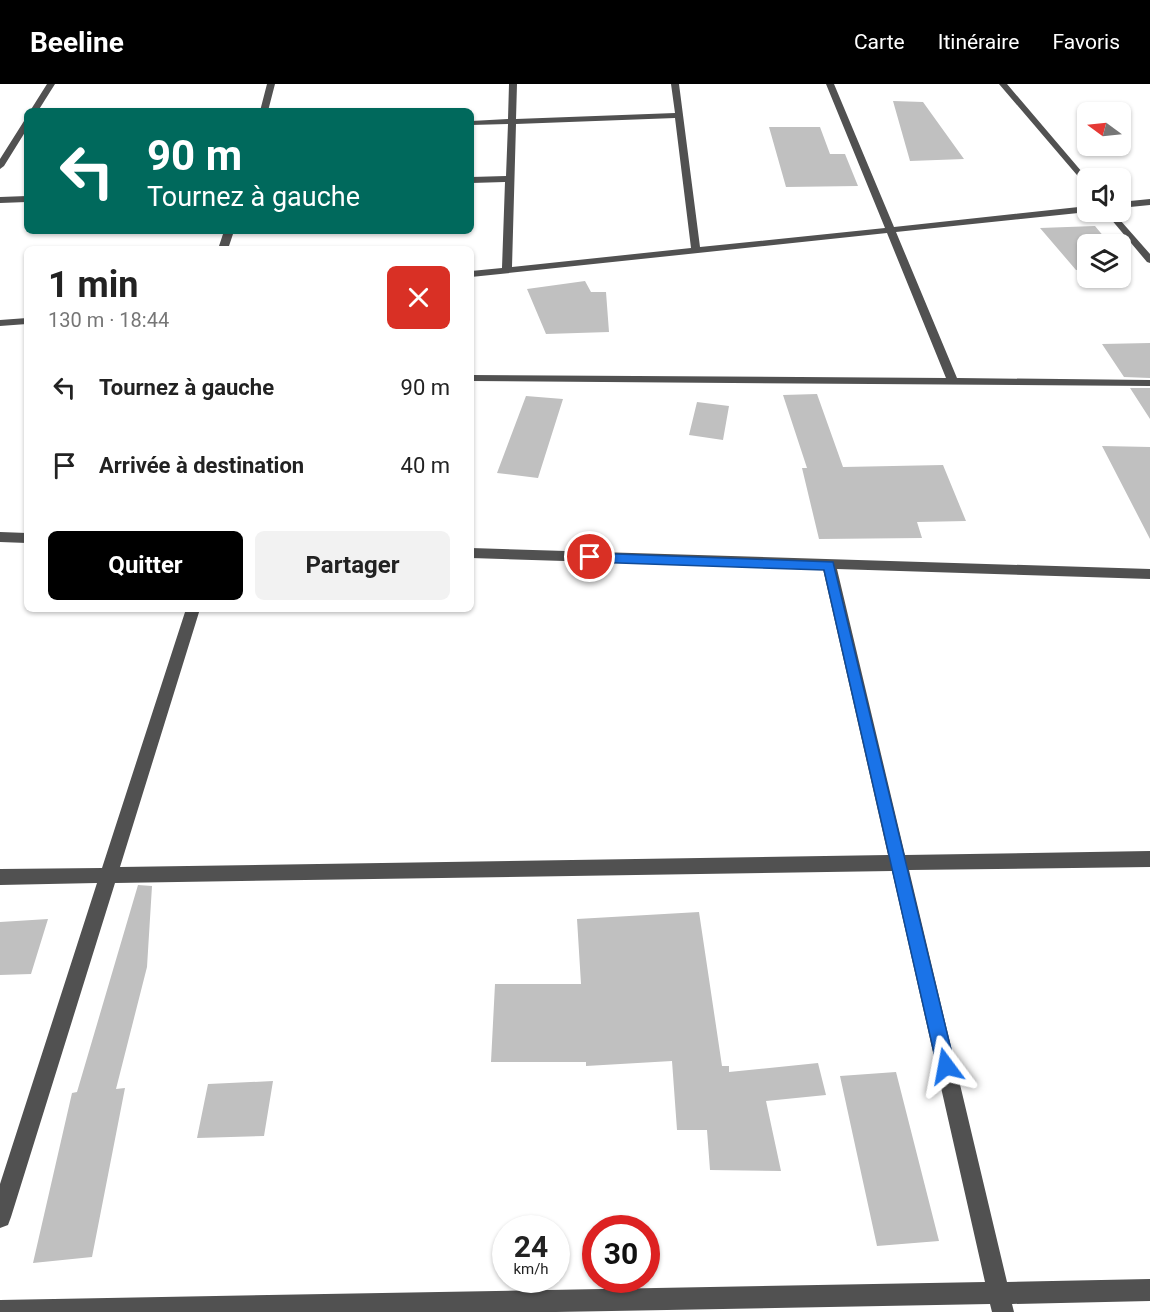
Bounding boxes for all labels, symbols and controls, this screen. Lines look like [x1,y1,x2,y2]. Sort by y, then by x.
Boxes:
text: Beeline [30,26,124,59]
text: Carte [854,30,905,54]
text: Itinéraire [938,30,1019,54]
text: Favoris [1052,30,1120,54]
north arrow [1077,102,1131,156]
map controls [1077,102,1131,288]
text: 90 m [147,131,242,180]
icon: left [48,132,126,210]
button: sound [1077,168,1131,222]
text: Tournez à gauche [147,181,360,213]
button: layers [1077,234,1131,288]
text: 1 min [48,264,139,306]
button: close [387,266,450,329]
text: 130 m · 18:44 [48,308,169,332]
icon: left [48,371,81,404]
text: Tournez à gauche [99,375,274,400]
text: 90 m [401,375,450,400]
icon: arrive [48,449,81,482]
text: Arrivée à destination [99,453,304,478]
text: 40 m [401,453,450,478]
button: Quitter [48,531,243,600]
button: Partager [255,531,450,600]
pin [564,531,615,582]
icon: arrive [573,540,606,573]
position arrow [914,1034,978,1098]
speed limit sign: 30 [582,1215,660,1293]
text: 24 [514,1229,548,1264]
text: km/h [513,1260,549,1278]

